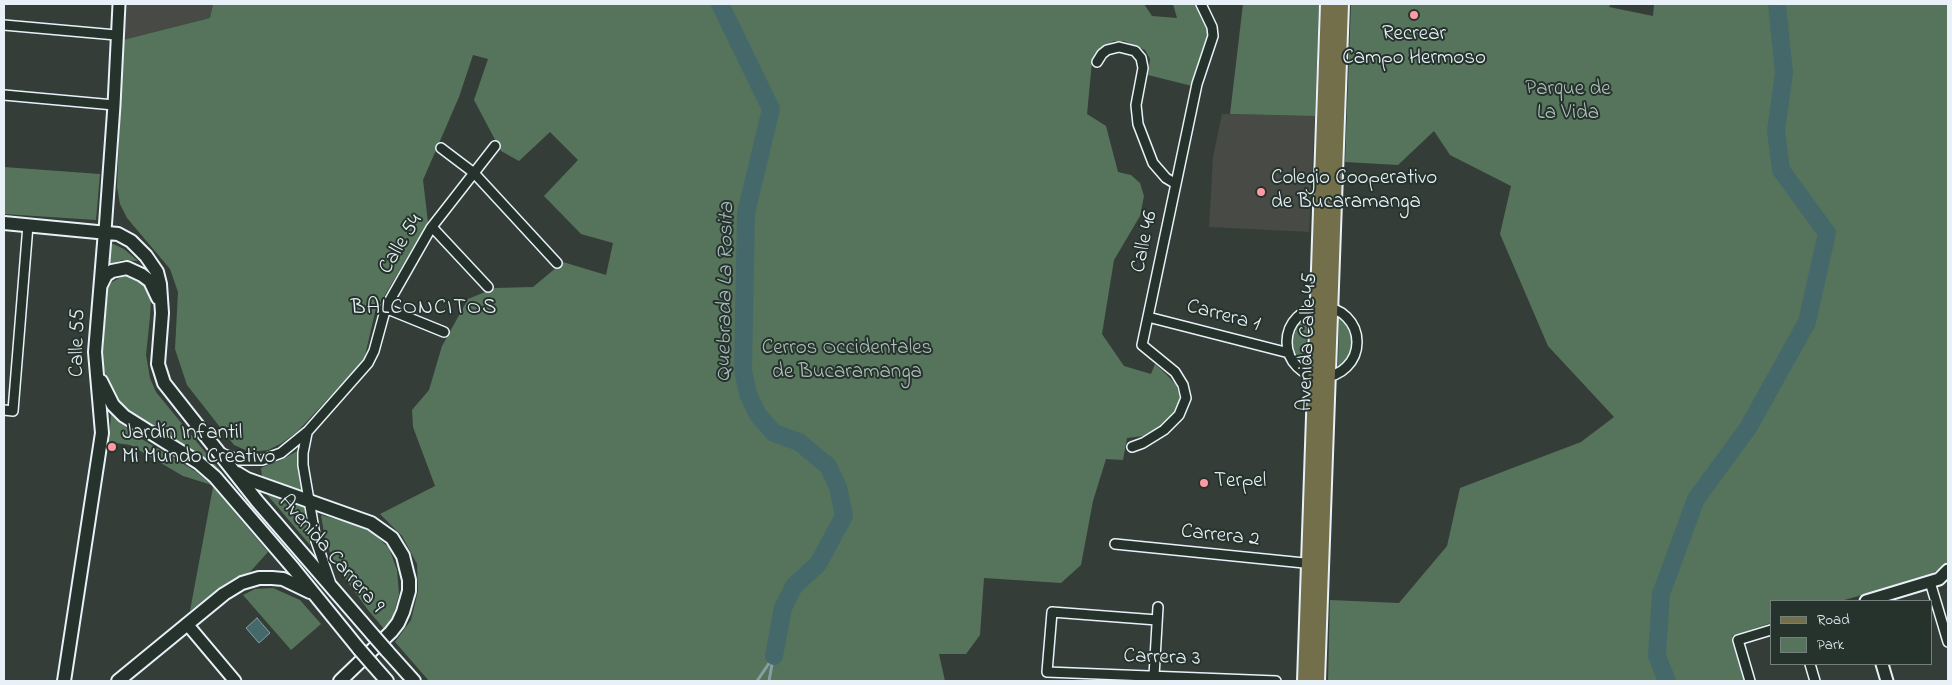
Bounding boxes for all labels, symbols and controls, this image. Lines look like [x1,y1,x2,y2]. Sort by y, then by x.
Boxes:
marker: Recrear Campo Hermoso [1408,9,1420,21]
place label: Recrear Campo Hermoso [1342,23,1486,73]
park label: Parque de La Vida [1525,78,1611,128]
place label: Colegio Cooperativo de Bucaramanga [1271,167,1437,217]
marker: Colegio Cooperativo de Bucaramanga [1255,186,1267,198]
water label: Quebrada La Rosita [712,202,742,382]
street label: Calle 46 [1127,209,1165,275]
street label: Calle 54 [374,211,430,279]
street label: Avenida Calle 45 [1294,272,1324,412]
street label: Carrera 1 [1183,295,1263,339]
district label: BALCONCITOS [349,296,499,322]
street label: Calle 55 [66,308,92,378]
park label: Cerros Occidentales de Bucaramanga [762,337,932,387]
place label: Jardín Infantil Mi Mundo Creativo [122,422,275,472]
marker: Jardín Infantil Mi Mundo Creativo [106,441,118,453]
place label: Terpel [1214,470,1266,496]
marker: Terpel [1198,477,1210,489]
street label: Avenida Carrera 9 [272,491,388,619]
street label: Carrera 2 [1179,520,1261,554]
legend [1770,600,1932,665]
text: Road [1817,609,1850,631]
text: Park [1817,634,1844,656]
street label: Carrera 3 [1123,645,1201,673]

